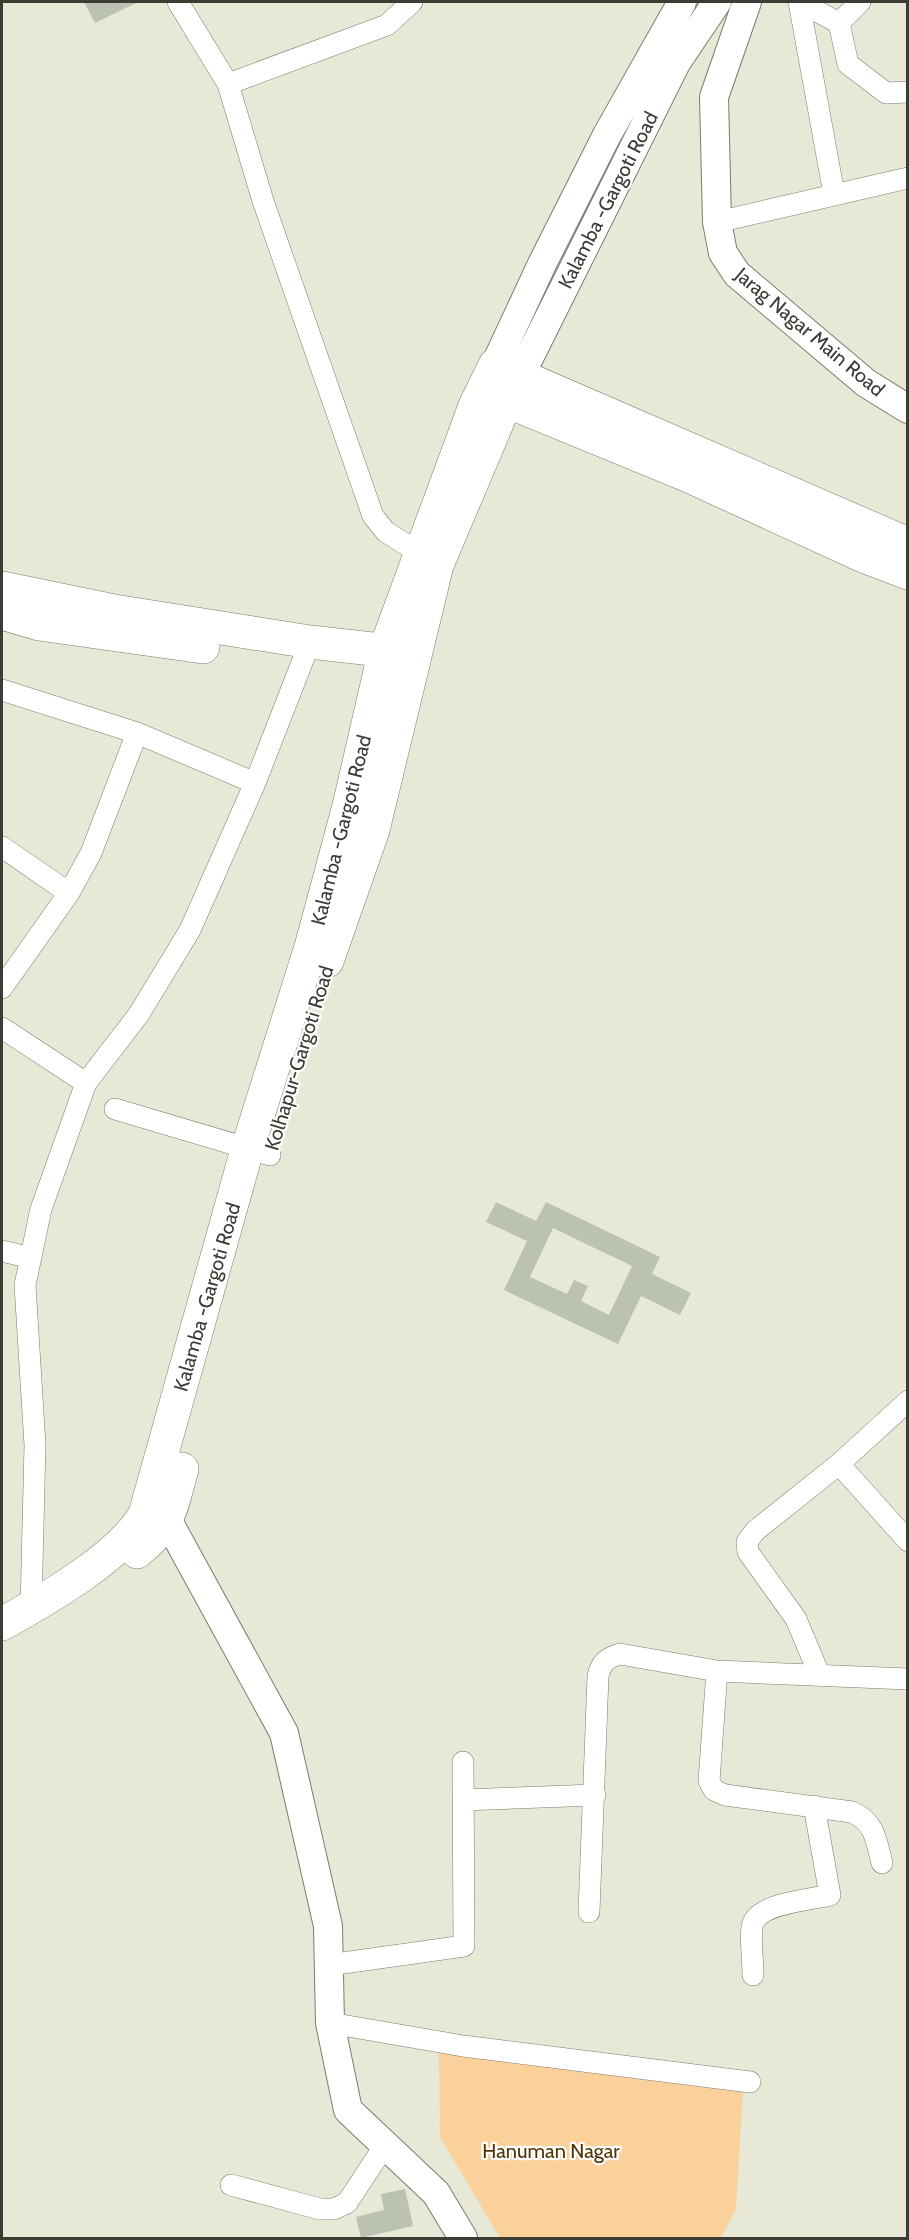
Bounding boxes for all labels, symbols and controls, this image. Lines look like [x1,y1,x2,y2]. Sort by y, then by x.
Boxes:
street label: Kalamba -Gargoti Road [553,108,663,292]
street label: Jarag Nagar Main Road [730,262,890,401]
street label: Kalamba -Gargoti Road [306,732,376,928]
street label: Kolhapur-Gargoti Road [260,963,338,1153]
street label: Kalamba -Gargoti Road [169,1200,245,1394]
park label: Hanuman Nagar [482,2139,620,2163]

